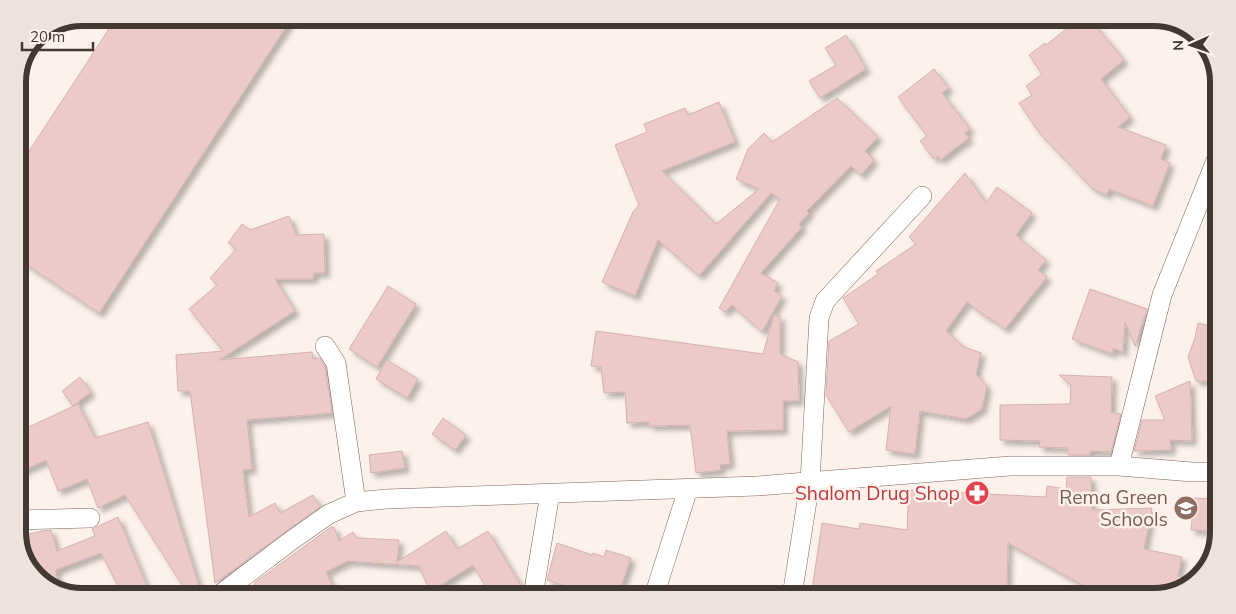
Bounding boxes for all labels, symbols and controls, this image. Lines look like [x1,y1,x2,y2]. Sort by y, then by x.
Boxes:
scale bar [22,20,94,52]
north arrow [1166,20,1216,70]
text: 20 m [30,27,65,46]
text: N [1169,40,1187,51]
pharmacy icon: Shalom Drug Shop [964,480,990,506]
place label: Shalom Drug Shop [795,481,960,505]
place label: Rema Green Schools [1059,485,1168,531]
school or university icon: Rema Green Schools [1173,495,1199,521]

